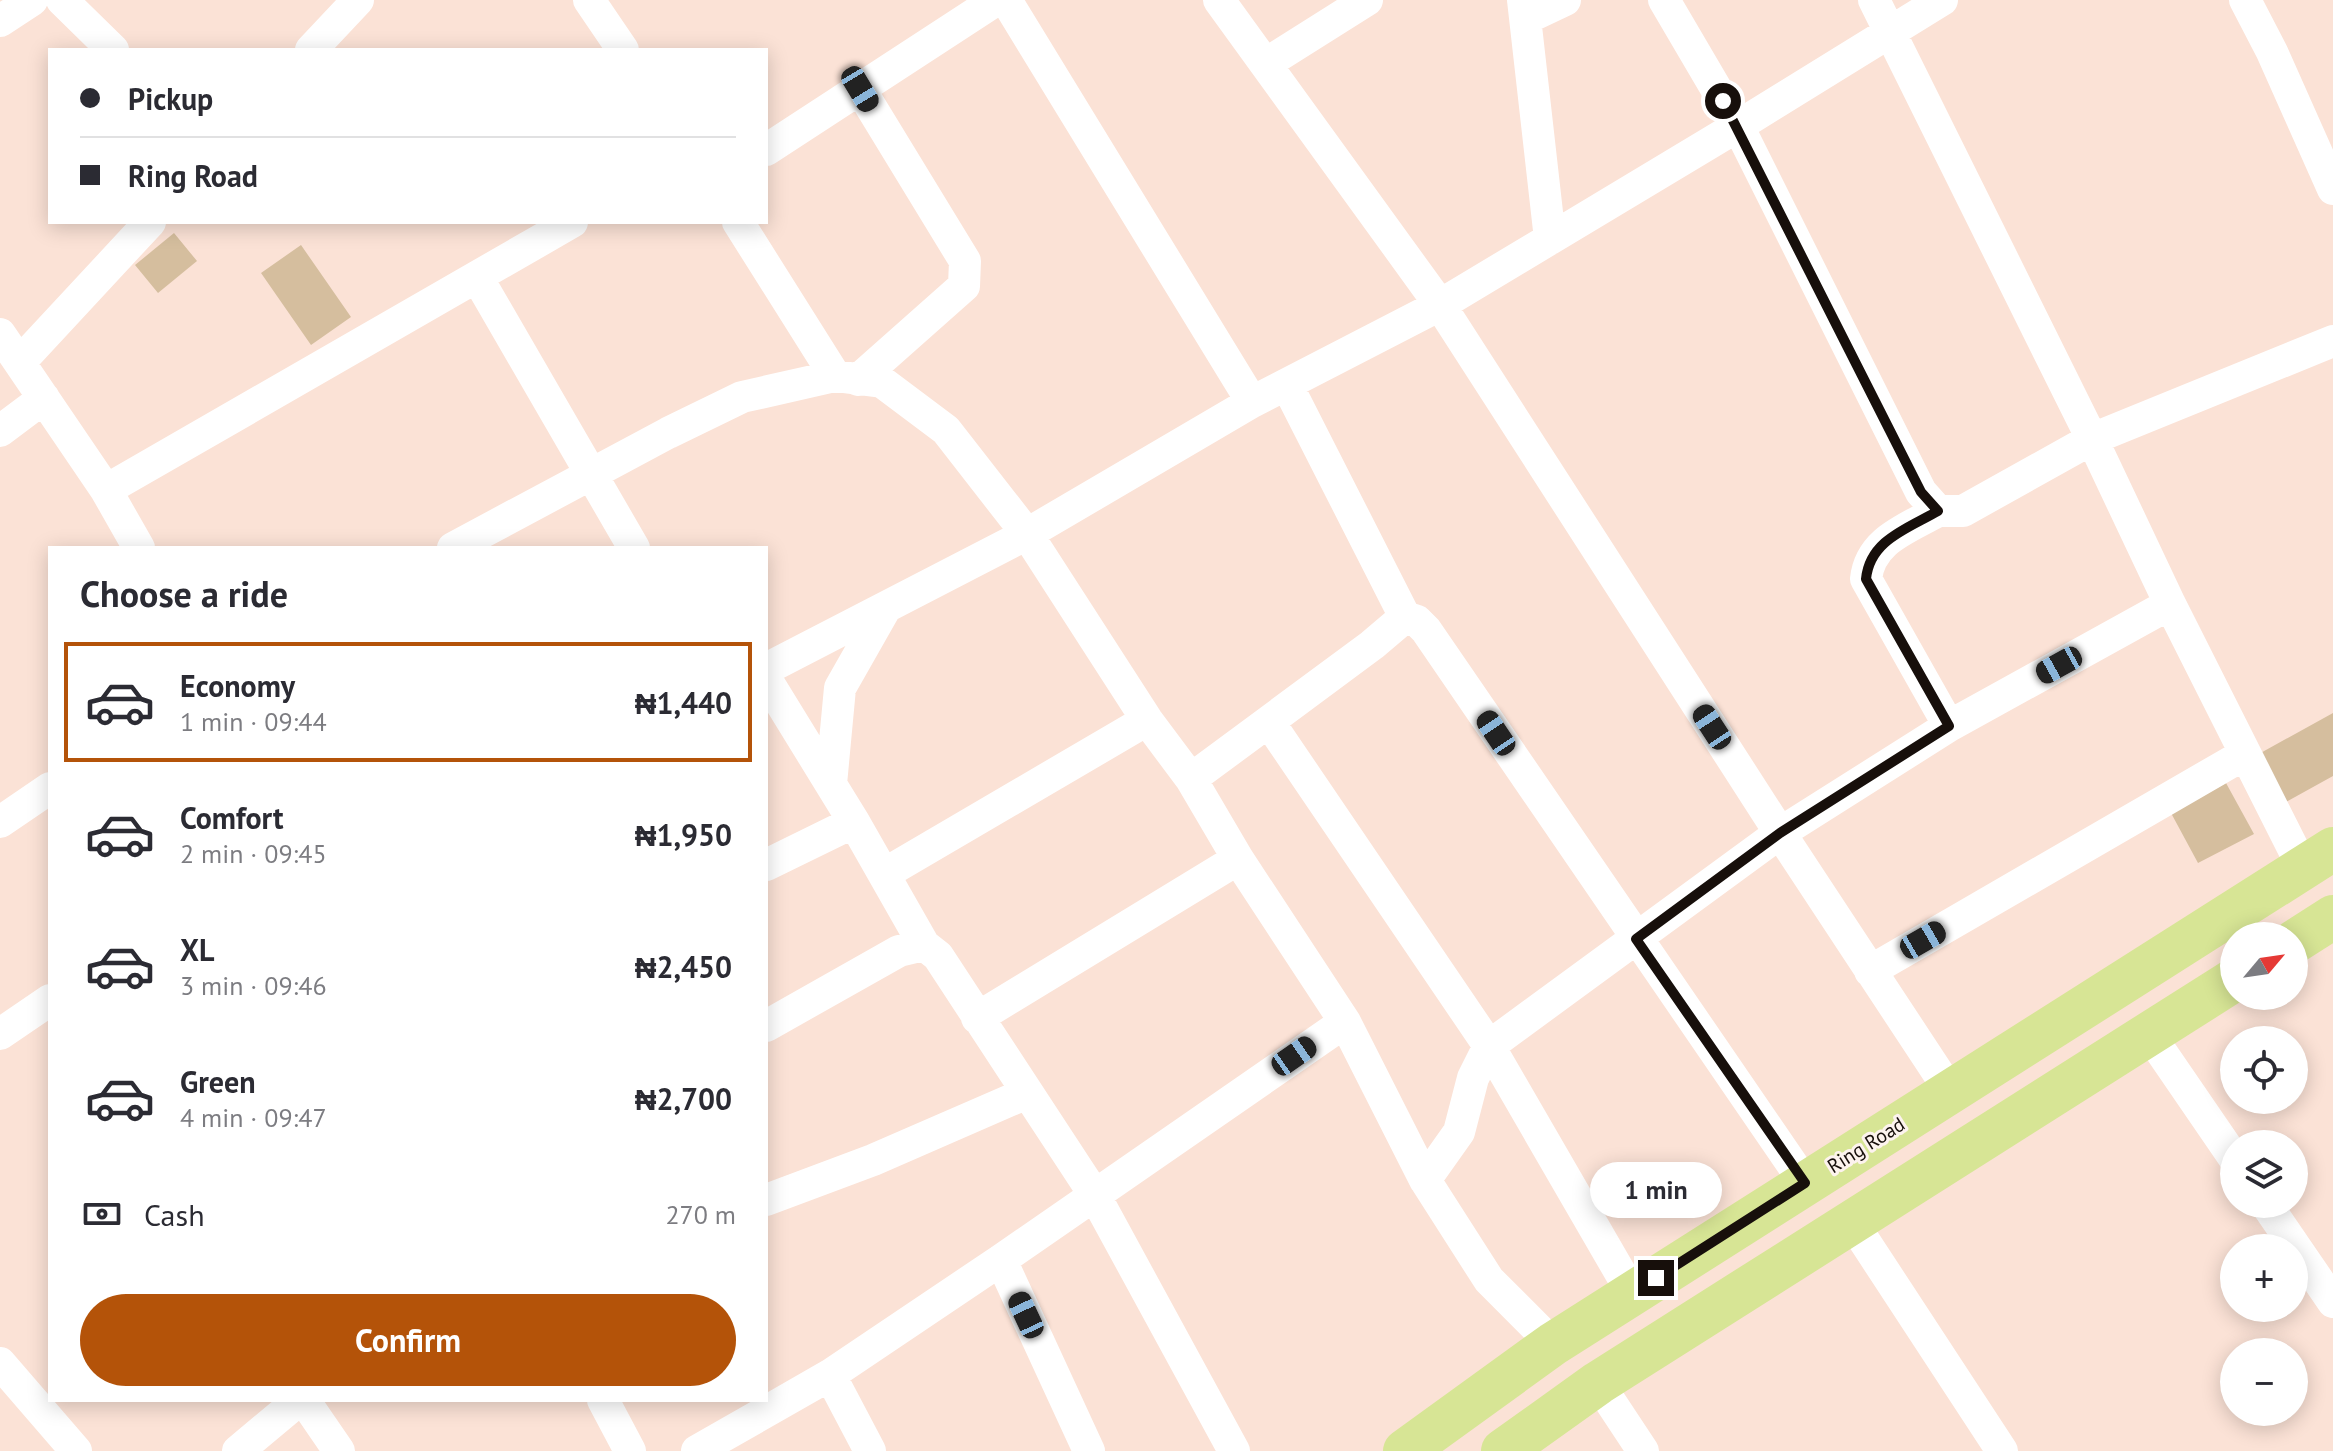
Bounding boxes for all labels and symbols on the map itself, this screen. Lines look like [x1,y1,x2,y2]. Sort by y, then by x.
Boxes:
car [837,62,883,116]
route start [1705,83,1741,119]
car [2032,643,2086,687]
car [1689,700,1735,754]
car [1473,706,1519,760]
car [1896,918,1950,962]
north arrow [2220,922,2308,1010]
car [1267,1032,1321,1080]
street label: Ring Road [1822,1111,1910,1179]
callout: 1 min [1590,1162,1722,1218]
route end [1638,1260,1674,1296]
car [1005,1288,1047,1342]

